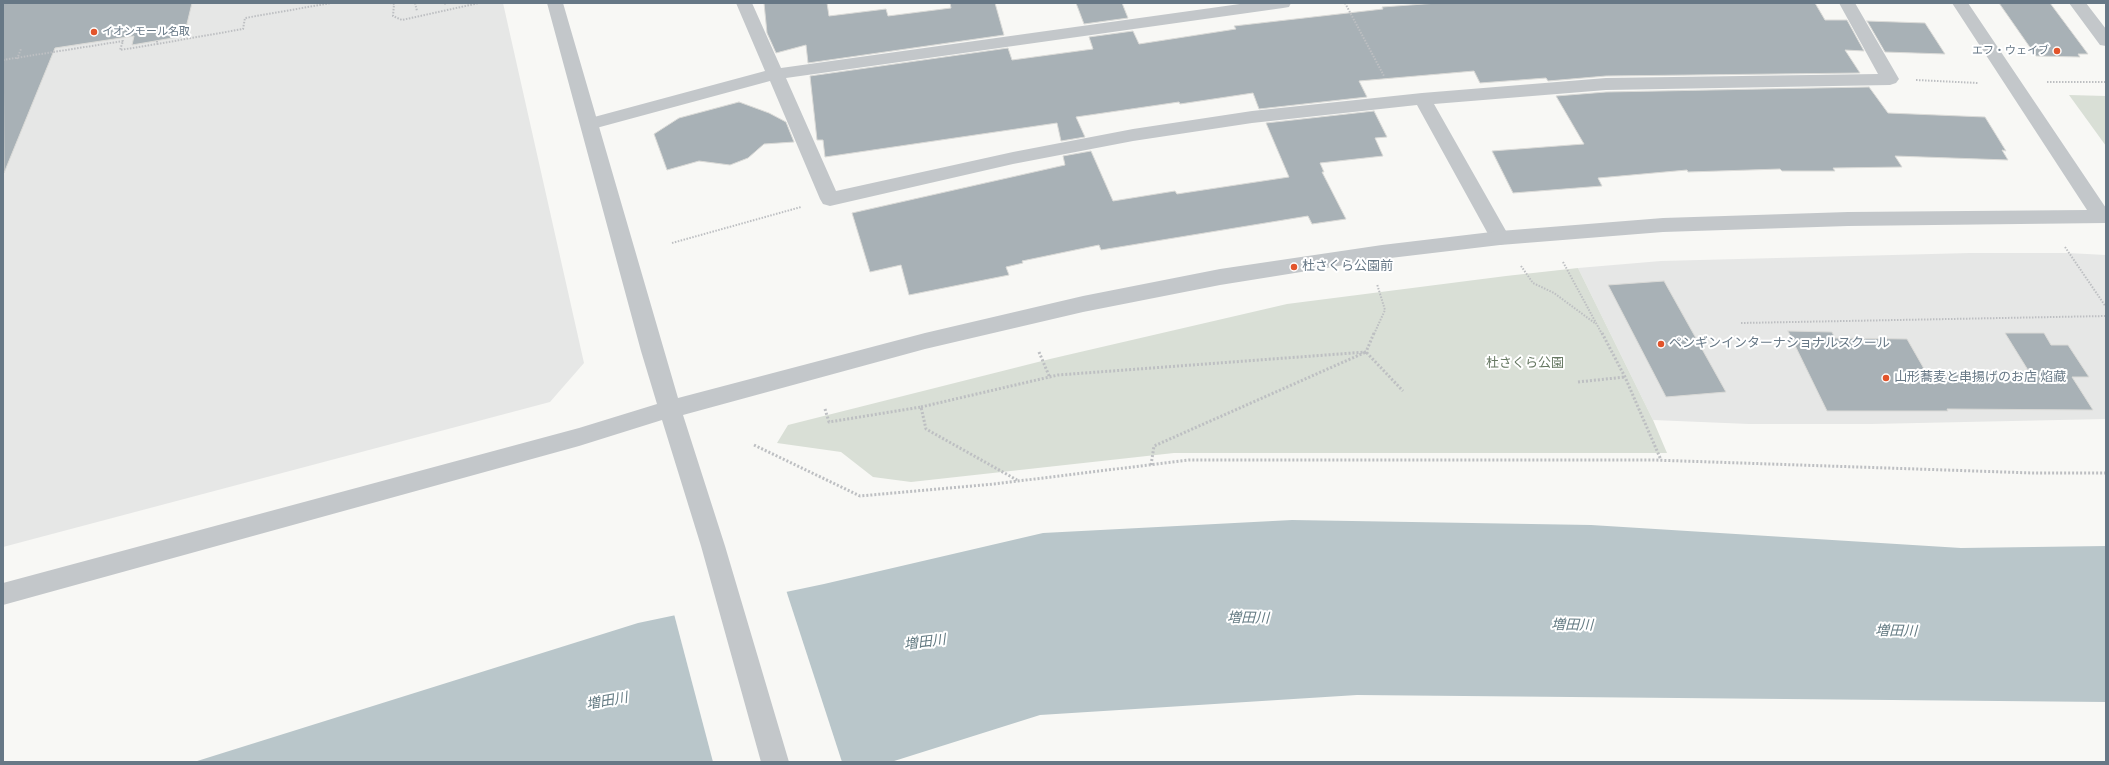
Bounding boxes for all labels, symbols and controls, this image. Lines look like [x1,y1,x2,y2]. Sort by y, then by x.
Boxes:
place label: イオンモール名取 [102,25,190,39]
marker: イオンモール名取 [89,27,99,37]
place label: エフ・ウェイブ [1972,44,2049,58]
marker: エフ・ウェイブ [2052,46,2062,56]
place label: 杜さくら公園前 [1302,259,1393,275]
marker: 杜さくら公園前 [1289,262,1299,272]
place label: ペンギンインターナショナルスクール [1669,336,1890,352]
marker: ペンギンインターナショナルスクール [1656,339,1666,349]
park label: 杜さくら公園 [1486,356,1564,372]
place label: 山形蕎麦と串揚げのお店 焰藏 [1894,370,2066,386]
marker: 山形蕎麦と串揚げのお店 焰藏 [1881,373,1891,383]
water label: 増田川 [1227,610,1269,628]
water label: 増田川 [1551,617,1593,635]
water label: 増田川 [1875,623,1917,641]
water label: 増田川 [903,632,947,654]
water label: 増田川 [585,690,629,714]

